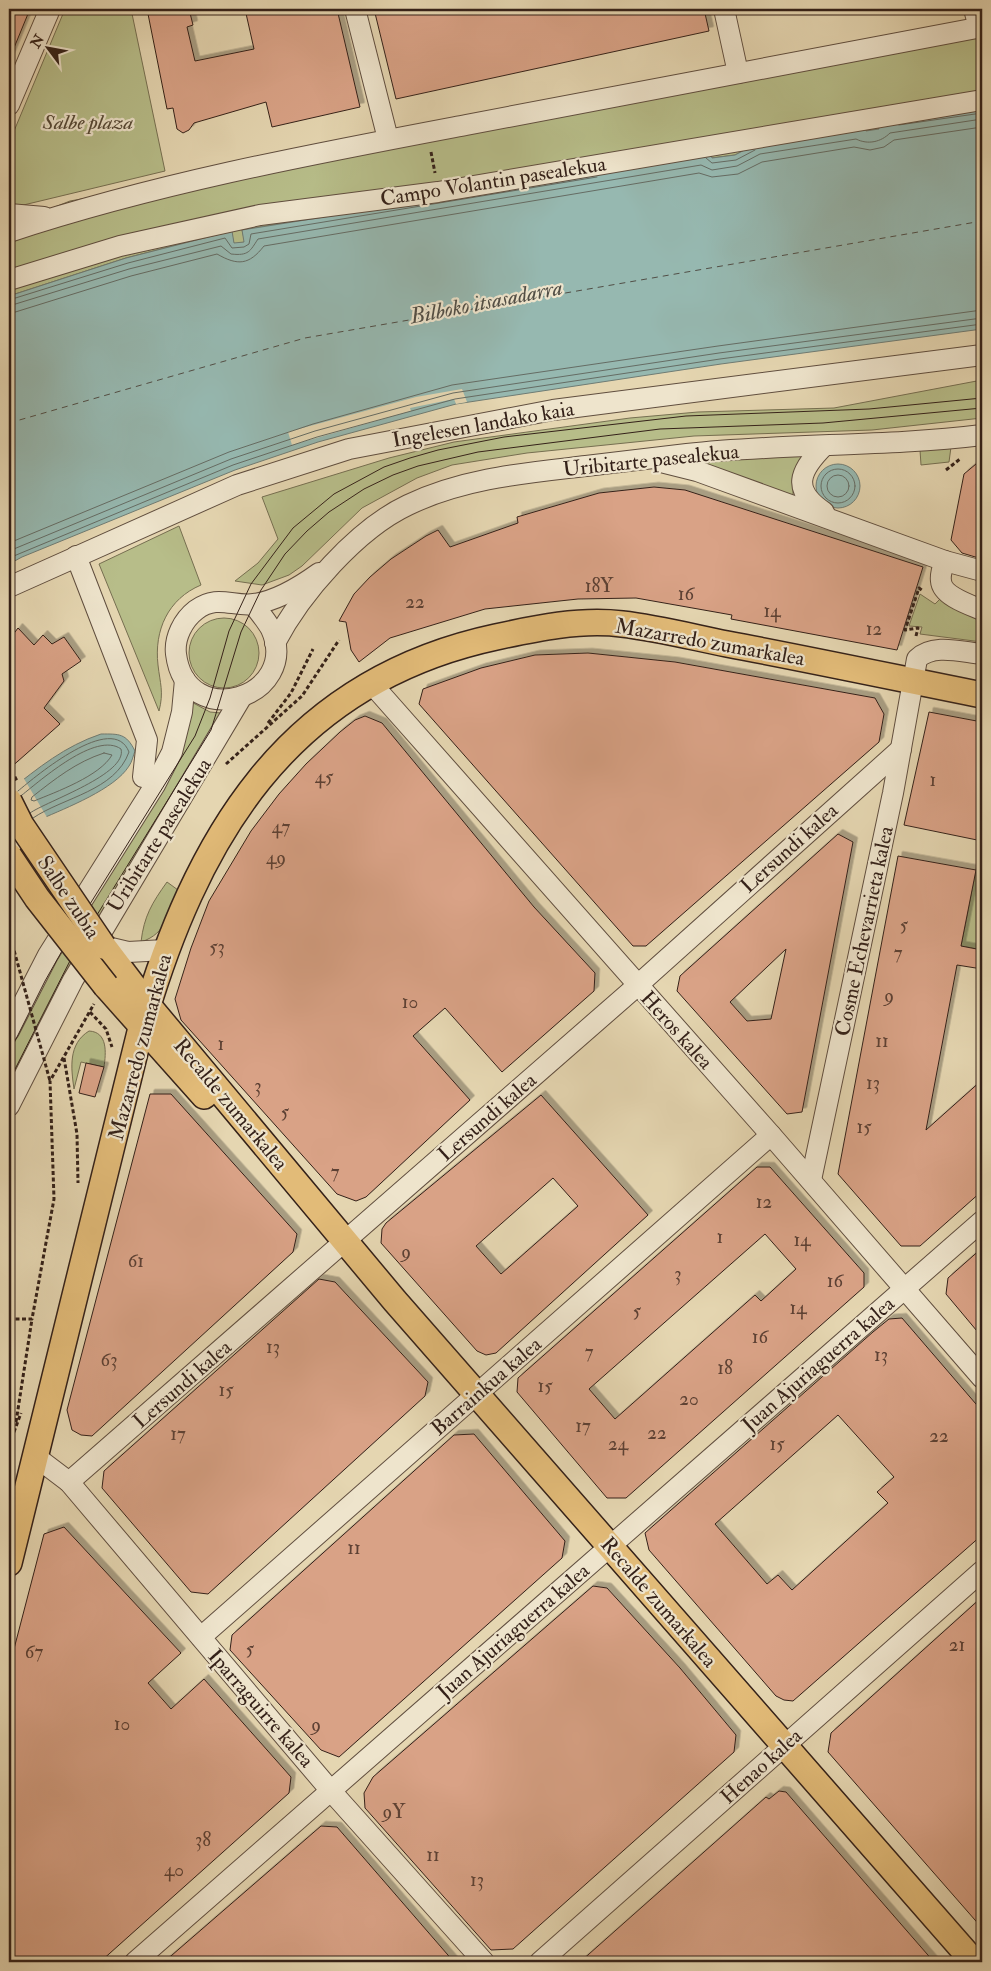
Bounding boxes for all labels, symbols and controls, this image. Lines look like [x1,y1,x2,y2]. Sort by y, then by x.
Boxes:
north arrow [22,22,72,72]
text: N [26,31,48,52]
park label: Salbe plaza [42,109,133,136]
street label: Campo Volantin pasealekua [378,150,608,213]
water label: Bilboko itsasadarra [407,273,565,331]
street label: Ingelesen landako kaia [390,395,577,454]
street label: Uribitarte pasealekua [562,438,741,483]
house number: 18Y [585,574,614,598]
house number: 16 [678,582,696,606]
house number: 22 [405,590,425,614]
house number: 14 [763,599,781,623]
street label: Mazarredo zumarkalea [613,613,807,672]
house number: 12 [866,617,882,641]
street label: Uribitarte pasealekua [101,753,218,917]
house number: 45 [315,765,334,789]
house number: 1 [930,768,936,792]
street label: Lersundi kalea [735,797,844,899]
house number: 47 [272,815,291,839]
street label: Cosme Echevarrieta kalea [829,823,900,1039]
house number: 49 [266,846,286,870]
street label: Salbe zubia [31,851,106,944]
house number: 5 [900,913,909,937]
house number: 53 [209,935,225,959]
house number: 7 [894,941,903,965]
street label: Mazarredo zumarkalea [103,951,178,1143]
house number: 9 [882,984,894,1008]
street label: Heros kalea [634,985,719,1075]
house number: 10 [402,990,418,1014]
house number: 11 [875,1029,889,1053]
house number: 1 [218,1032,224,1056]
street label: Recalde zumarkalea [167,1033,294,1176]
street label: Lersundi kalea [432,1067,543,1168]
house number: 13 [866,1071,880,1095]
house number: 3 [254,1074,262,1098]
house number: 5 [281,1100,290,1124]
house number: 15 [856,1115,872,1139]
house number: 7 [331,1160,340,1184]
house number: 12 [756,1190,772,1214]
house number: 1 [717,1225,723,1249]
house number: 14 [793,1228,811,1252]
house number: 9 [399,1240,411,1264]
house number: 61 [128,1249,144,1273]
house number: 3 [674,1262,682,1286]
house number: 16 [827,1269,845,1293]
street label: Juan Ajuriaguerra kalea [736,1290,901,1439]
house number: 14 [789,1296,807,1320]
house number: 5 [633,1299,642,1323]
house number: 16 [752,1325,770,1349]
street label: Barrainkua kalea [425,1331,548,1442]
street label: Lersundi kalea [127,1334,238,1435]
house number: 13 [266,1335,280,1359]
house number: 7 [585,1340,594,1364]
house number: 13 [874,1343,888,1367]
house number: 63 [101,1348,117,1372]
house number: 18 [717,1356,733,1380]
house number: 15 [537,1374,553,1398]
house number: 15 [218,1378,234,1402]
house number: 20 [679,1387,699,1411]
house number: 17 [575,1414,591,1438]
house number: 22 [647,1421,667,1445]
house number: 17 [170,1422,186,1446]
house number: 22 [929,1424,949,1448]
house number: 24 [608,1432,629,1456]
house number: 15 [769,1432,785,1456]
street label: Recalde zumarkalea [594,1531,723,1674]
house number: 11 [347,1536,361,1560]
street label: Juan Ajuriaguerra kalea [431,1557,596,1706]
house number: 21 [949,1633,965,1657]
house number: 5 [246,1637,255,1661]
house number: 67 [25,1640,43,1664]
street label: Iparraguirre kalea [202,1643,320,1774]
house number: 10 [114,1712,130,1736]
house number: 9 [309,1713,321,1737]
street label: Henao kalea [715,1722,808,1810]
house number: 9Y [381,1800,406,1824]
house number: 38 [195,1828,211,1852]
house number: 11 [426,1843,440,1867]
house number: 40 [164,1858,184,1882]
house number: 13 [470,1868,484,1892]

